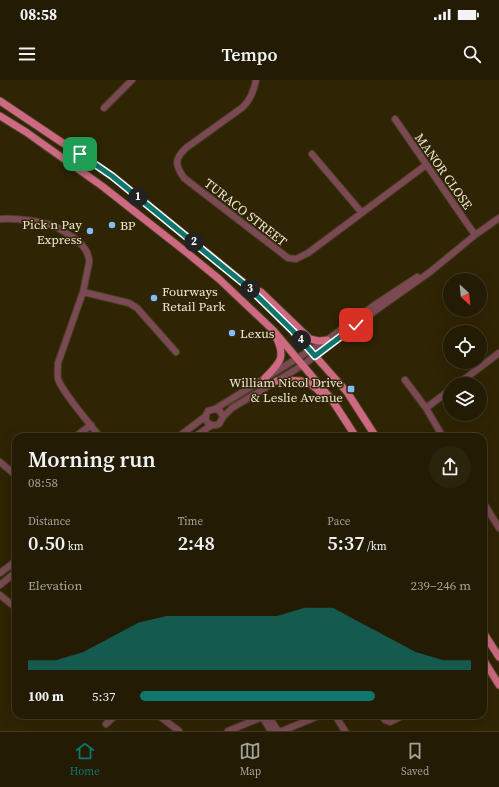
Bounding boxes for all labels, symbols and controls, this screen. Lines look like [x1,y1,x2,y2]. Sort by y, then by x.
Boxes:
text: 08:58 [20,4,57,25]
text: Tempo [222,42,277,67]
icon: menu [16,43,38,65]
icon: search [461,43,483,65]
street label: MANOR CLOSE [411,130,476,213]
pin [63,137,97,171]
icon: arrive [69,143,91,165]
street label: TURACO STREET [201,175,291,250]
pin: 1 [128,187,148,207]
text: 1 [135,189,141,204]
place label: Pick n Pay Express [22,216,82,248]
place label: BP [120,217,136,234]
marker: BP [107,220,117,230]
marker: Pick n Pay Express [85,226,95,236]
pin: 2 [184,232,204,252]
text: 2 [191,234,197,249]
north arrow [443,273,487,317]
map controls [443,273,487,421]
pin: 3 [240,279,260,299]
text: 3 [247,281,253,296]
place label: Fourways Retail Park [162,283,226,315]
marker: Fourways Retail Park [149,293,159,303]
pin [339,308,373,342]
icon: check [345,314,367,336]
place label: Lexus [240,325,275,342]
button: locate [443,325,487,369]
marker: Lexus [227,328,237,338]
pin: 4 [291,330,311,350]
text: 4 [298,332,304,347]
place label: William Nicol Drive & Leslie Avenue [229,374,343,406]
button: layers [443,377,487,421]
marker: William Nicol Drive & Leslie Avenue [346,384,356,394]
text: Morning run [28,444,156,474]
button: share [429,446,471,488]
text: 08:58 [28,474,58,491]
text: Distance [28,514,71,529]
text: Time [178,514,203,529]
text: Pace [327,514,350,529]
text: 0.50 [28,529,65,557]
text: 2:48 [178,529,215,557]
text: 5:37 [327,529,365,557]
text: km [65,539,84,554]
text: /km [365,539,387,554]
text: Elevation [28,577,82,594]
text: 239–246 m [411,577,471,594]
text: 100 m [28,688,64,705]
text: 5:37 [92,688,115,705]
tab: Home [70,740,100,779]
tab: Map [239,740,261,779]
tab: Saved [401,740,429,779]

